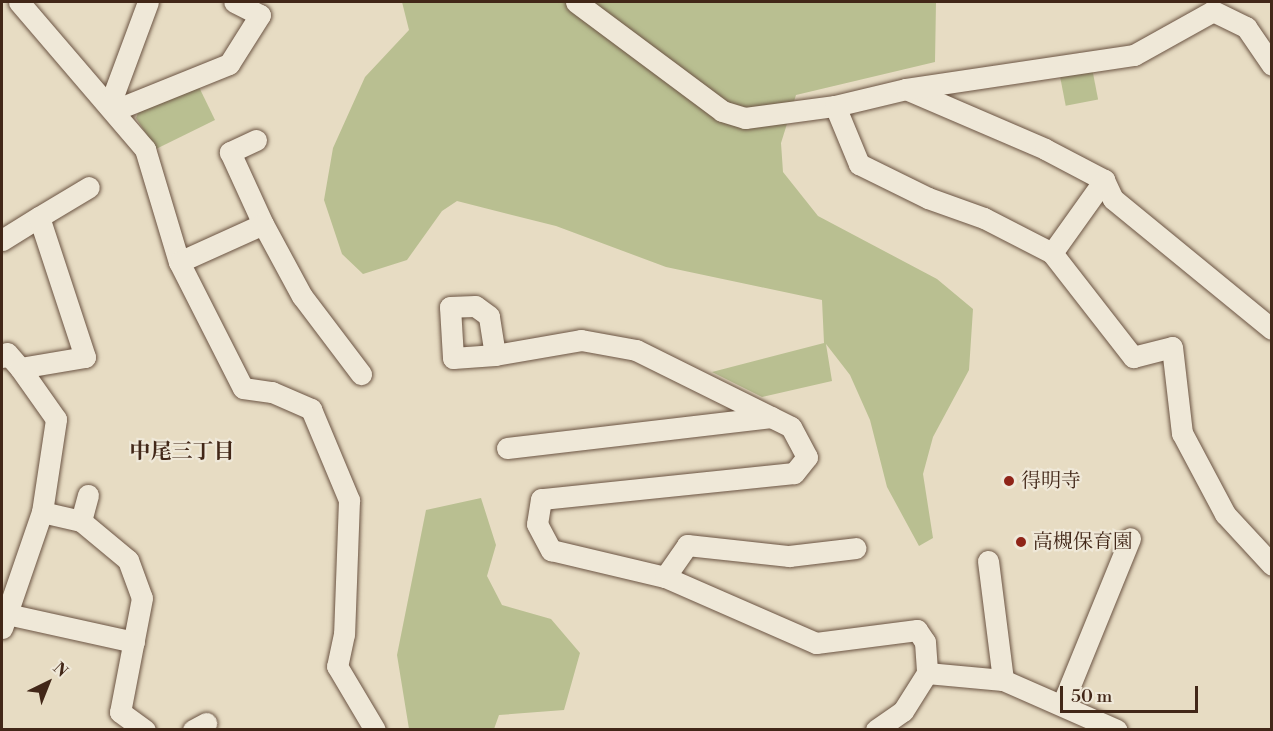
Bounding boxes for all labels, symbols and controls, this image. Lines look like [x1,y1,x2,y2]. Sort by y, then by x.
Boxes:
district label: 中尾三丁目 [130,439,234,465]
place label: 得明寺 [1021,469,1081,493]
marker: 得明寺 [1002,474,1016,488]
place label: 高槻保育園 [1033,530,1133,554]
marker: 高槻保育園 [1014,535,1028,549]
north arrow [18,653,78,713]
text: N [49,658,72,681]
scale bar [1063,674,1201,712]
text: 50 m [1071,685,1112,708]

